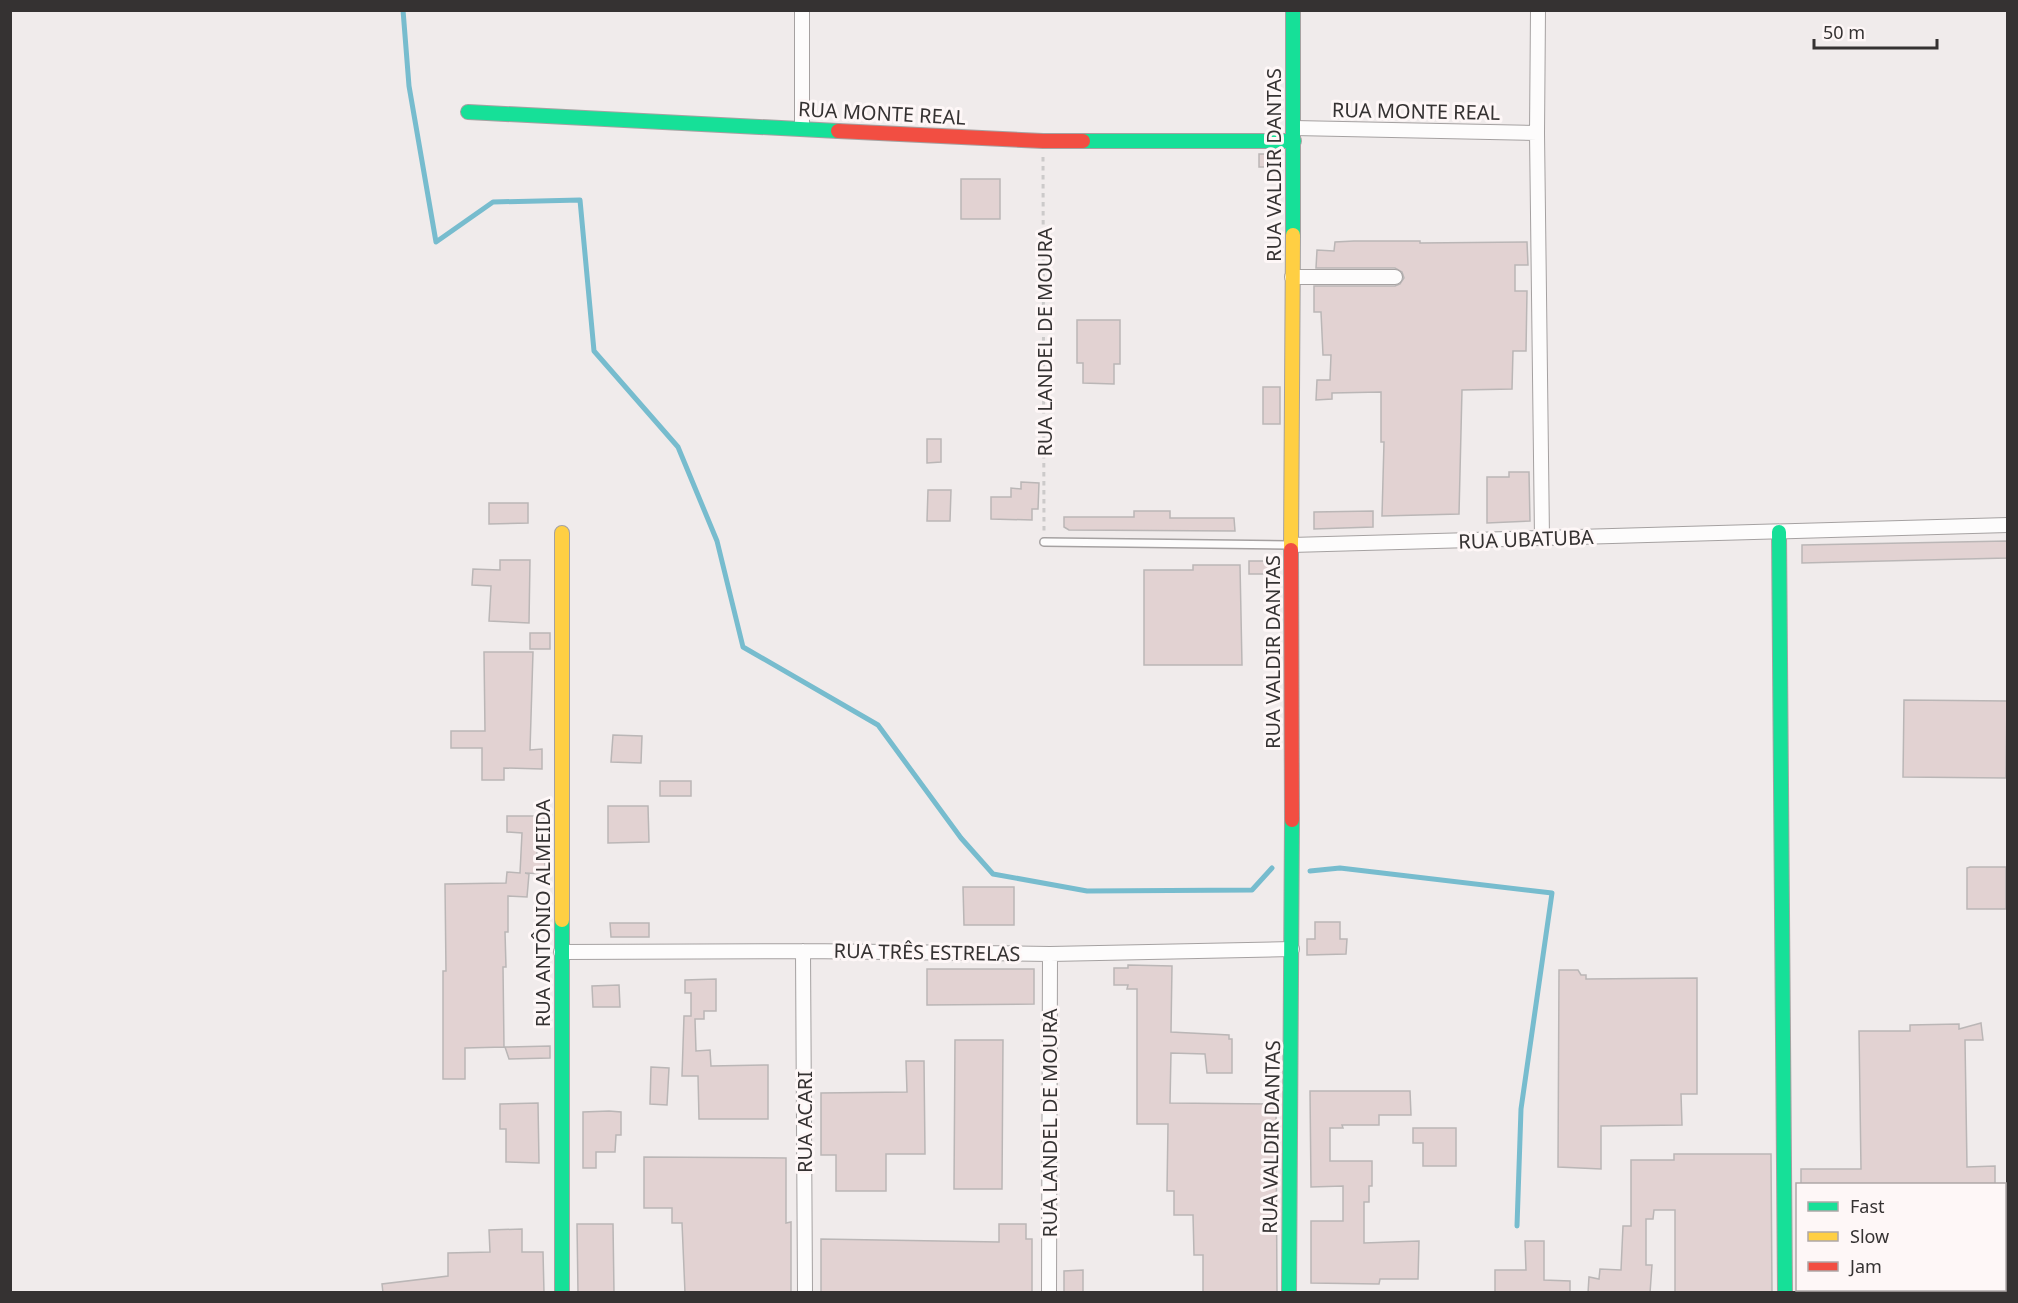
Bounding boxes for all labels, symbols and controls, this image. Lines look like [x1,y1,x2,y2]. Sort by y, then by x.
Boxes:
scale bar [1814,12,1937,50]
text: 50 m [1823,20,1865,44]
street label: RUA VALDIR DANTAS [1260,68,1287,262]
street label: RUA MONTE REAL [797,95,967,131]
street label: RUA MONTE REAL [1332,96,1500,126]
street label: RUA LANDEL DE MOURA [1031,227,1058,457]
street label: RUA UBATUBA [1458,523,1594,555]
street label: RUA VALDIR DANTAS [1259,555,1286,749]
street label: RUA ANTÔNIO ALMEIDA [529,799,556,1027]
street label: RUA TRÊS ESTRELAS [833,937,1021,967]
street label: RUA LANDEL DE MOURA [1036,1008,1063,1238]
street label: RUA VALDIR DANTAS [1256,1040,1286,1234]
street label: RUA ACARI [791,1071,818,1173]
legend [1796,1183,2006,1291]
text: Fast [1850,1194,1885,1218]
text: Slow [1850,1224,1889,1248]
text: Jam [1848,1254,1882,1278]

